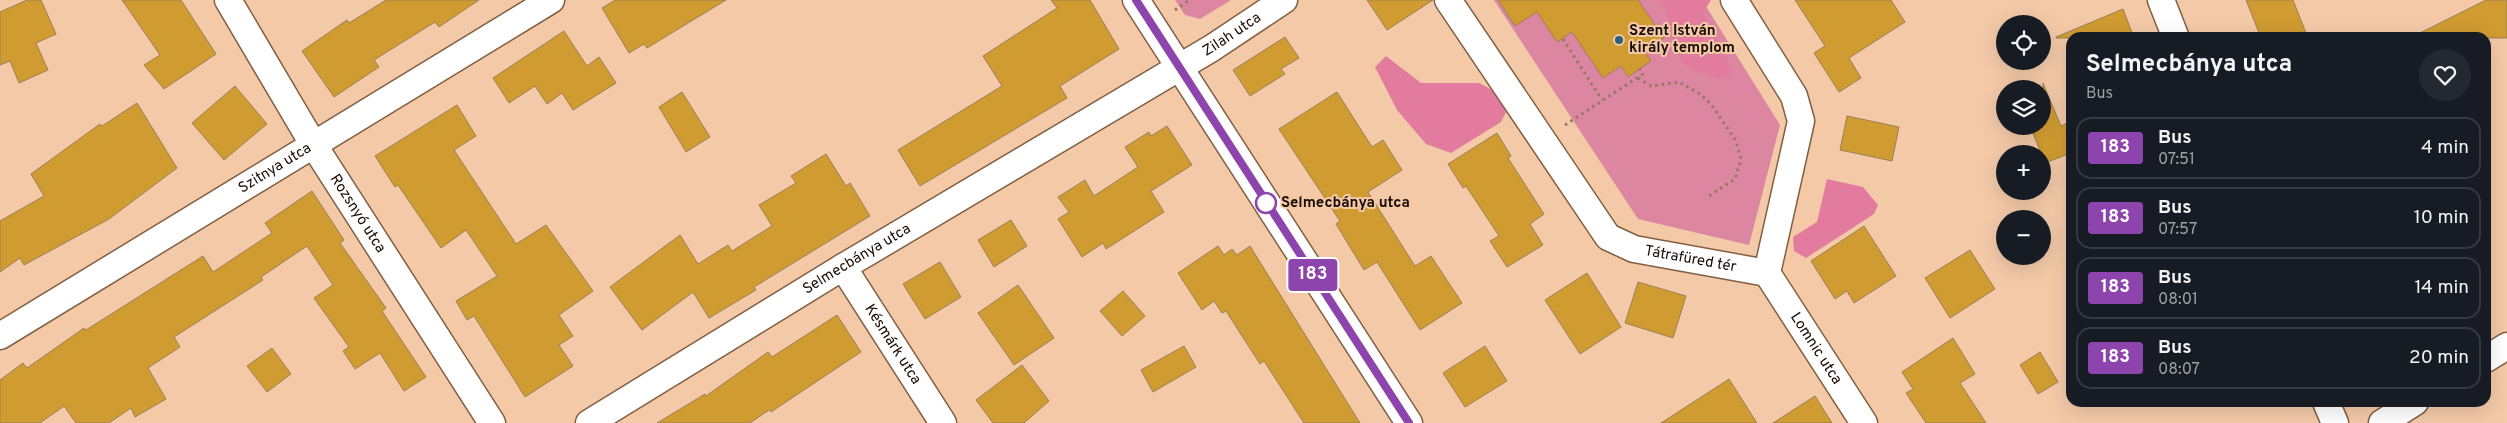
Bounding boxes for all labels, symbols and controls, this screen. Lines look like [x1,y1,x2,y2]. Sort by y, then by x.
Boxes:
street label: Zilah utca [1199,8,1265,61]
map controls [1996,15,2051,265]
button: locate [1996,15,2051,70]
place label: Szent István király templom [1629,22,1735,58]
marker: Szent István király templom [1613,34,1625,46]
button: heart [2419,49,2471,101]
text: Selmecbánya utca [2086,50,2292,80]
button: layers [1996,80,2051,135]
text: Bus [2086,84,2113,104]
text: Bus [2158,126,2192,150]
text: 183 [2101,136,2130,159]
text: 4 min [2421,136,2469,160]
street label: Szitnya utca [235,139,315,198]
button: + [1996,145,2051,200]
text: 07:51 [2158,150,2195,170]
street label: Rozsnyó utca [325,171,390,257]
marker: Selmecbánya utca [1255,192,1277,214]
place label: Selmecbánya utca [1281,194,1410,213]
text: Bus [2158,196,2192,220]
text: 183 [2101,206,2130,229]
text: 10 min [2414,206,2469,230]
button: − [1996,210,2051,265]
street label: Selmecbánya utca [799,219,914,299]
text: 07:57 [2158,220,2197,240]
street label: Tátrafüred tér [1643,242,1738,277]
line badge: 183 [1284,259,1342,291]
text: 183 [1298,263,1328,286]
text: Bus [2158,266,2192,290]
text: 183 [2101,276,2130,299]
text: 14 min [2414,276,2469,300]
text: 08:01 [2158,290,2198,310]
street label: Késmárk utca [860,301,925,388]
street label: Lomnic utca [1786,309,1846,388]
text: Bus [2158,336,2192,360]
text: 183 [2101,346,2130,369]
text: 20 min [2409,346,2469,370]
text: 08:07 [2158,360,2200,380]

